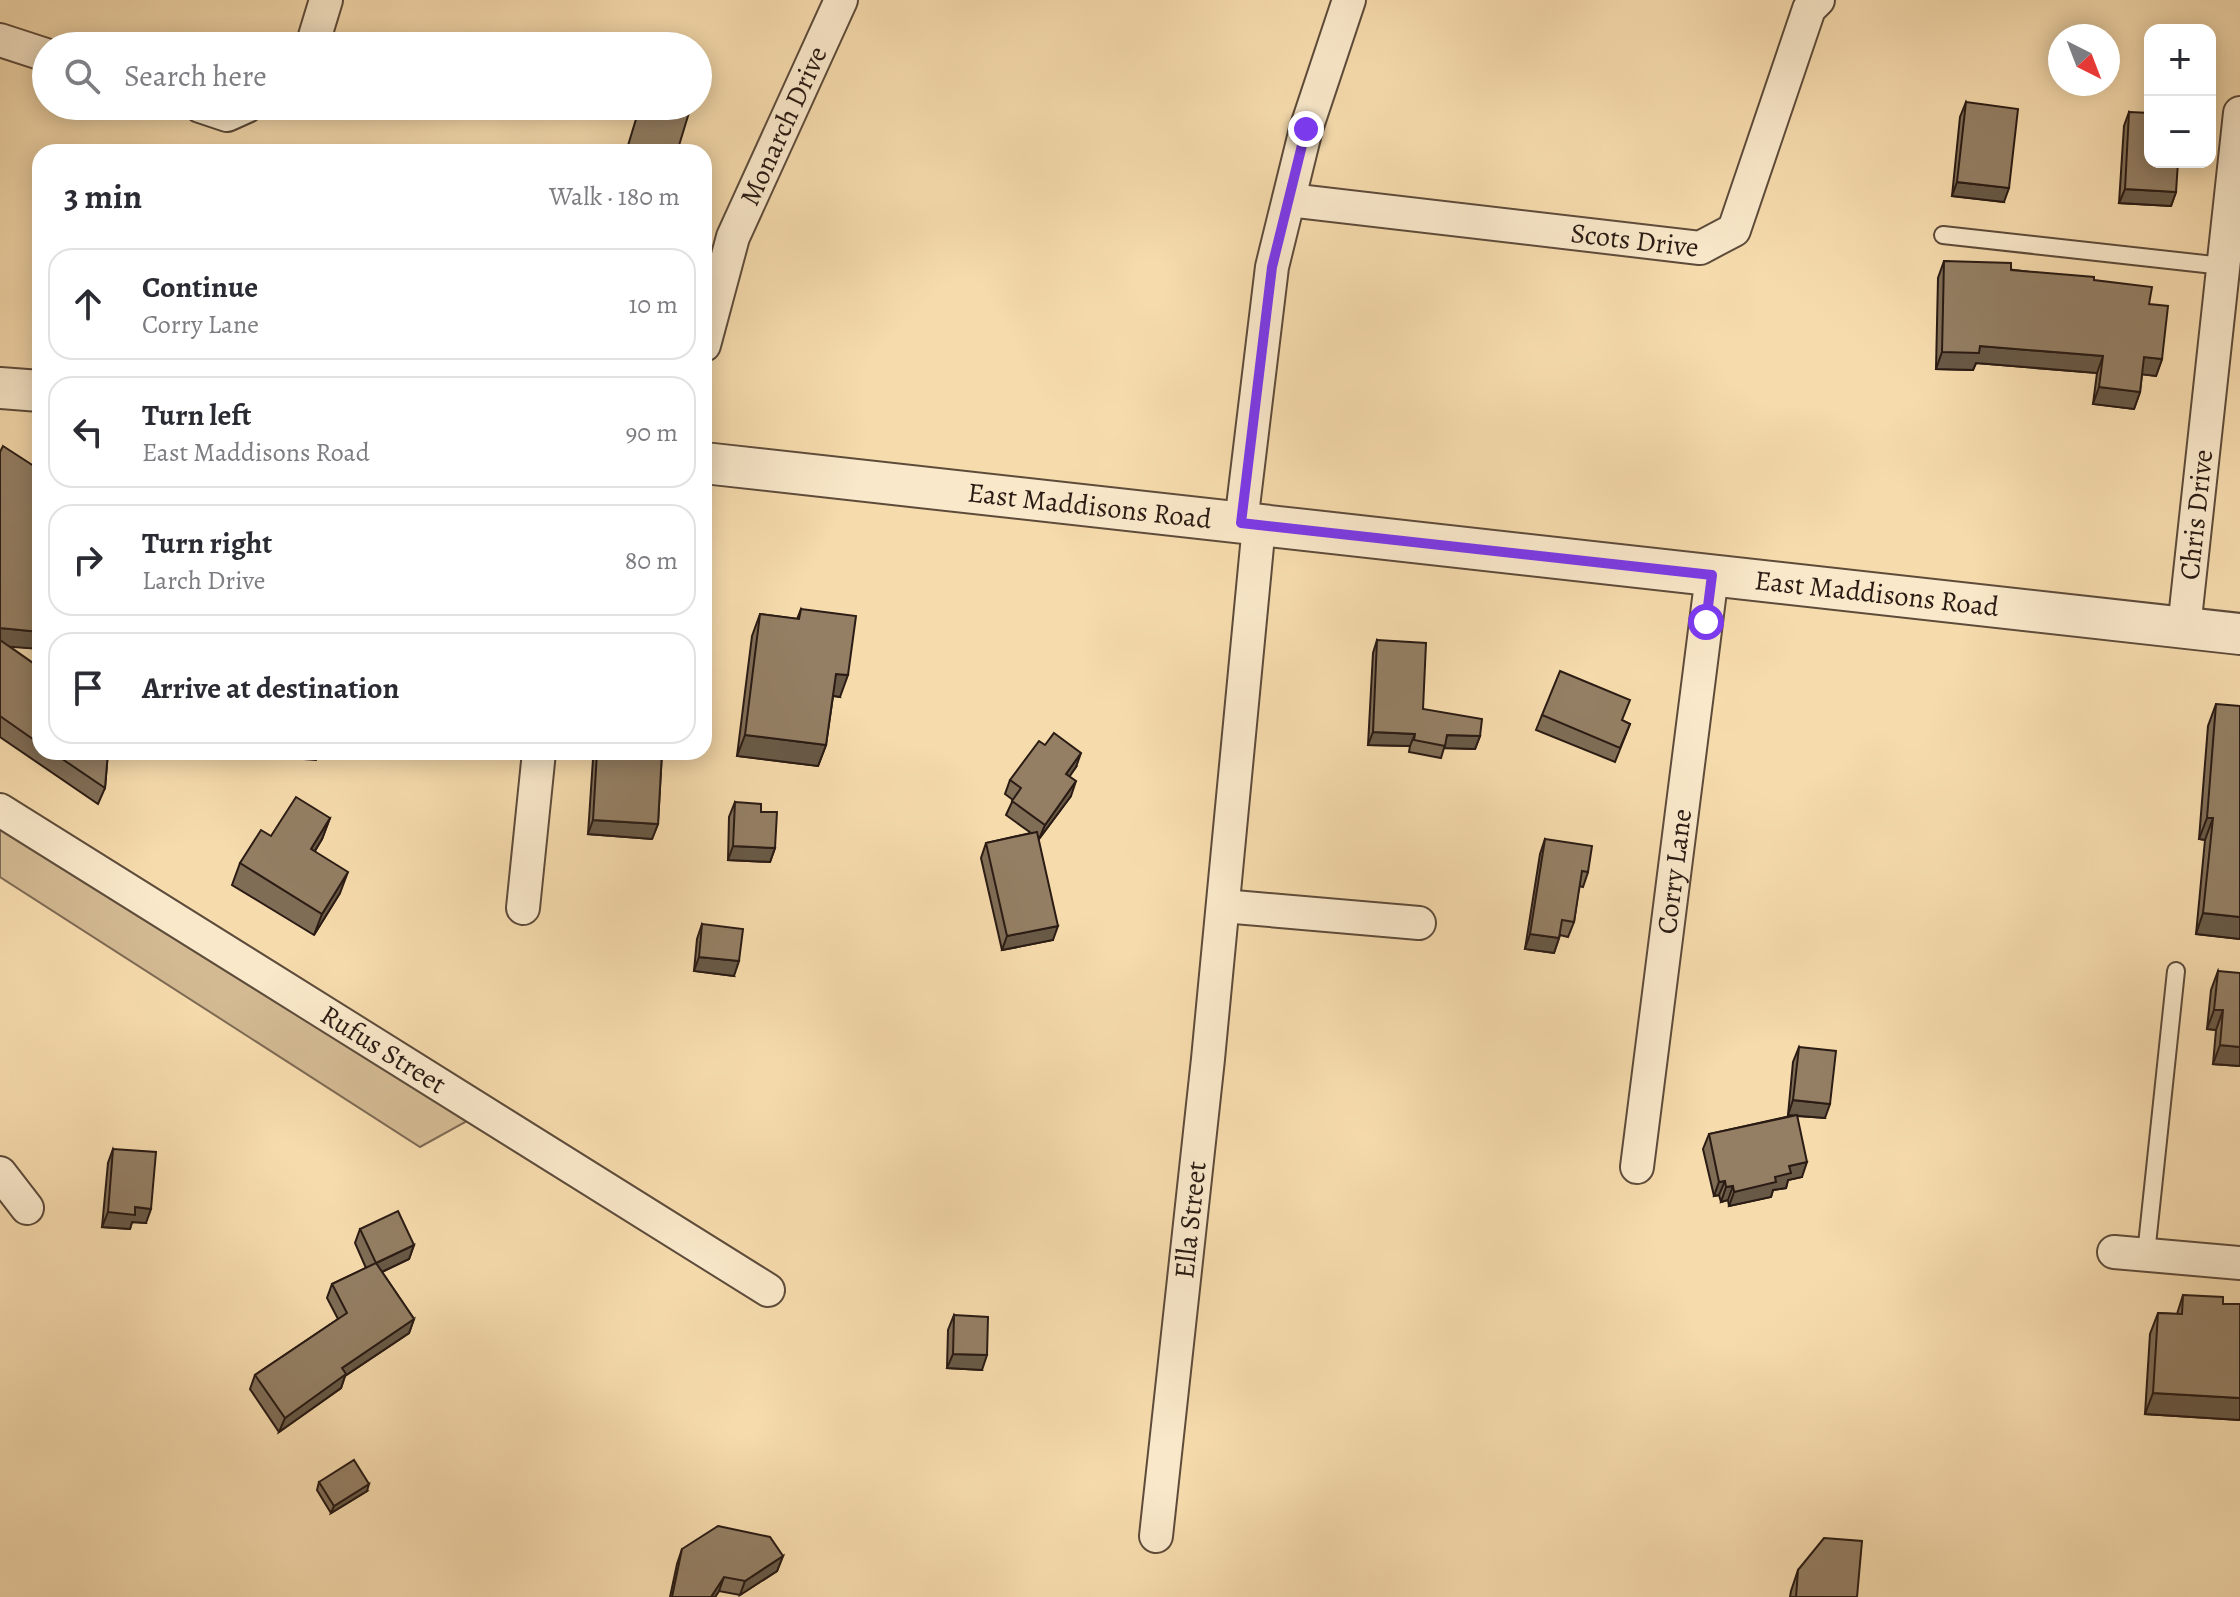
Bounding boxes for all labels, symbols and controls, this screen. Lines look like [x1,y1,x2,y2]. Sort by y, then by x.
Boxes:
north arrow [2048,24,2120,96]
map controls [2144,24,2216,168]
button: + [2144,24,2216,96]
search box [32,32,712,120]
street label: Monarch Drive [731,40,836,212]
icon: search [60,54,104,98]
text: Search here [124,56,267,96]
button: − [2144,96,2216,168]
route end [1288,111,1324,147]
text: 3 min [64,173,142,220]
text: Walk · 180 m [549,179,680,214]
street label: Scots Drive [1569,214,1701,267]
text: Continue [142,267,258,307]
icon: ahead [66,282,110,326]
text: 10 m [628,287,678,322]
text: Corry Lane [142,307,259,342]
text: Turn left [142,395,251,435]
icon: left [66,410,110,454]
text: 90 m [626,415,678,450]
text: East Maddisons Road [142,435,370,470]
street label: Chris Drive [2170,448,2222,582]
street label: East Maddisons Road [966,473,1215,538]
text: Turn right [142,523,272,563]
icon: right [66,538,110,582]
text: 80 m [625,543,678,578]
street label: East Maddisons Road [1753,561,2002,626]
text: Larch Drive [142,563,265,598]
route start [1688,604,1724,640]
icon: arrive [66,666,110,710]
text: Arrive at destination [142,668,399,708]
street label: Corry Lane [1648,806,1701,936]
street label: Rufus Street [313,996,453,1103]
street label: Ella Street [1165,1159,1216,1280]

